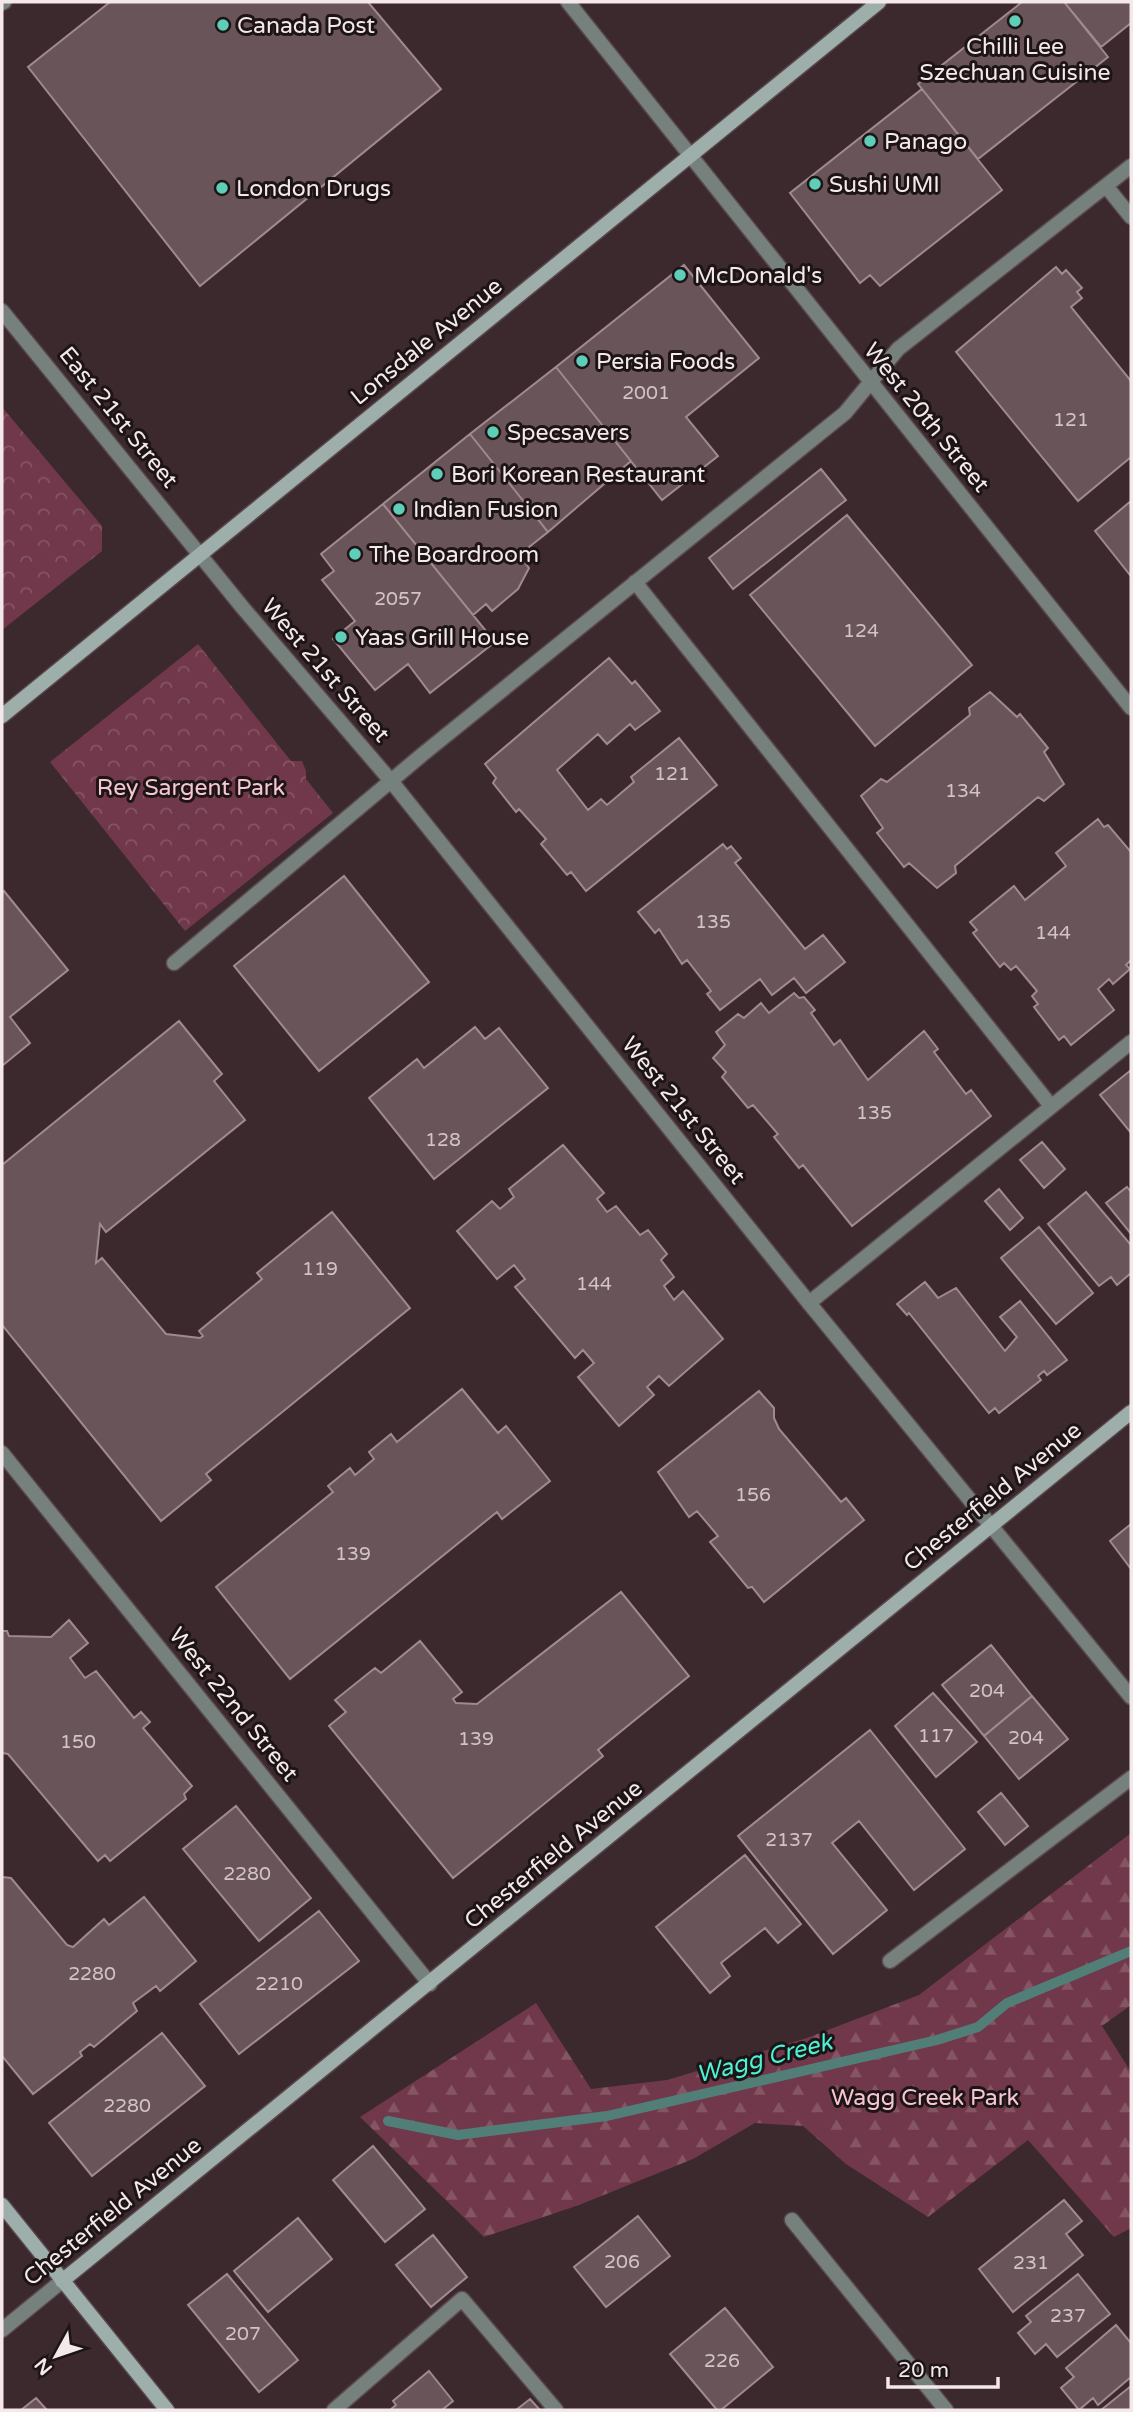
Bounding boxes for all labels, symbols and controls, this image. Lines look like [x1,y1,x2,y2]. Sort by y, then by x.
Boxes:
place label: Canada Post [237,12,375,40]
marker: Chilli Lee Szechuan Cuisine [1007,13,1023,29]
marker: Canada Post [215,17,231,33]
place label: Chilli Lee Szechuan Cuisine [920,33,1111,87]
place label: Panago [884,128,967,156]
marker: Panago [862,133,878,149]
place label: Sushi UMI [829,171,940,199]
place label: London Drugs [236,175,391,203]
marker: Sushi UMI [807,176,823,192]
marker: London Drugs [214,180,230,196]
place label: McDonald's [694,262,822,290]
marker: McDonald's [672,267,688,283]
street label: Lonsdale Avenue [345,272,508,411]
street label: West 20th Street [857,337,995,498]
street label: East 21st Street [53,341,184,494]
place label: Persia Foods [596,348,735,376]
marker: Persia Foods [574,353,590,369]
house number: 2001 [622,382,670,404]
house number: 121 [1053,409,1089,431]
place label: Specsavers [507,419,629,447]
marker: Specsavers [485,424,501,440]
place label: Bori Korean Restaurant [451,461,706,489]
marker: Bori Korean Restaurant [429,466,445,482]
place label: Indian Fusion [413,496,558,524]
marker: Indian Fusion [391,501,407,517]
place label: The Boardroom [369,541,539,569]
marker: The Boardroom [347,546,363,562]
house number: 2057 [374,588,422,610]
street label: West 21st Street [255,593,395,748]
house number: 124 [843,620,879,642]
place label: Yaas Grill House [355,624,529,652]
marker: Yaas Grill House [333,629,349,645]
house number: 121 [654,763,690,785]
park label: Rey Sargent Park [97,774,285,802]
house number: 134 [945,780,981,802]
house number: 135 [695,911,731,933]
house number: 144 [1035,922,1071,944]
street label: West 21st Street [615,1031,751,1190]
house number: 135 [856,1102,892,1124]
house number: 128 [425,1129,461,1151]
house number: 119 [302,1258,338,1280]
house number: 144 [576,1273,612,1295]
street label: Chesterfield Avenue [898,1416,1087,1577]
house number: 156 [735,1484,771,1506]
house number: 139 [335,1543,371,1565]
street label: West 22nd Street [163,1622,304,1787]
house number: 204 [969,1680,1005,1702]
house number: 117 [918,1725,954,1747]
house number: 204 [1008,1727,1044,1749]
house number: 139 [458,1728,494,1750]
house number: 150 [60,1731,96,1753]
street label: Chesterfield Avenue [459,1774,648,1935]
house number: 2137 [765,1829,813,1851]
house number: 2280 [223,1863,271,1885]
house number: 2280 [68,1963,116,1985]
house number: 2210 [255,1973,303,1995]
water label: Wagg Creek [693,2027,837,2089]
park label: Wagg Creek Park [831,2084,1019,2112]
house number: 2280 [103,2095,151,2117]
street label: Chesterfield Avenue [18,2131,207,2292]
house number: 206 [604,2251,640,2273]
house number: 231 [1013,2252,1049,2274]
house number: 237 [1050,2305,1086,2327]
north arrow [21,2321,91,2391]
house number: 207 [225,2323,261,2345]
scale bar [888,2346,998,2390]
house number: 226 [704,2350,740,2372]
text: N [30,2353,57,2379]
text: 20 m [898,2358,949,2383]

